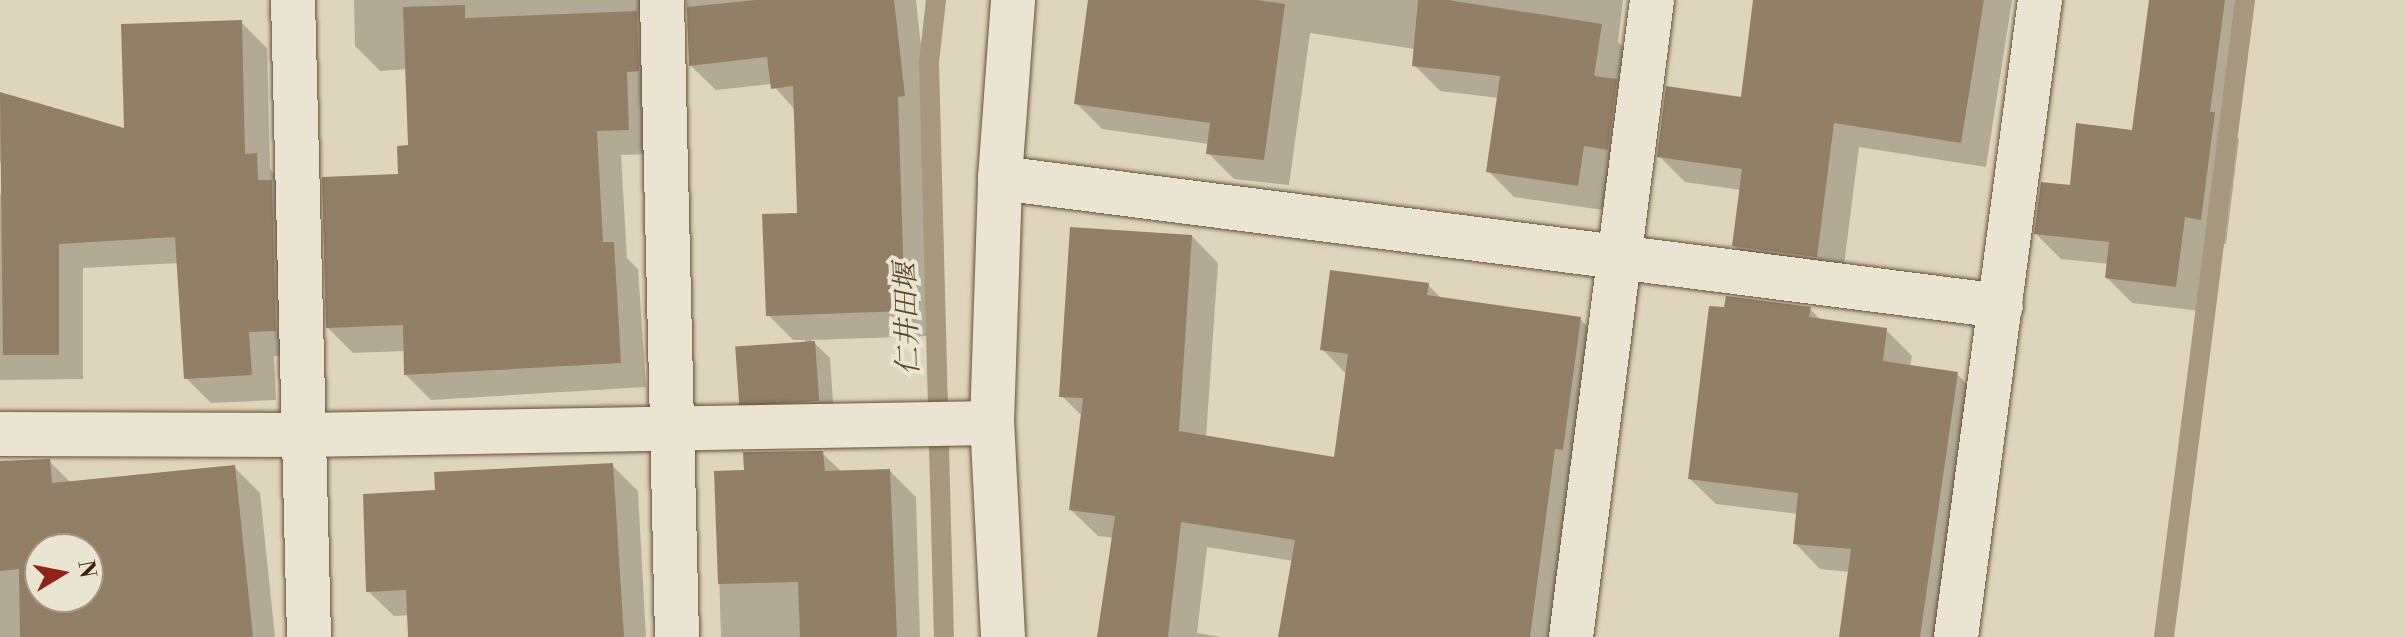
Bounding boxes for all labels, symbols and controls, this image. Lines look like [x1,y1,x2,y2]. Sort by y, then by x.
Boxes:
water label: 仁井田堰 [889,262,927,376]
north arrow [24,533,104,613]
text: N [71,558,101,580]

